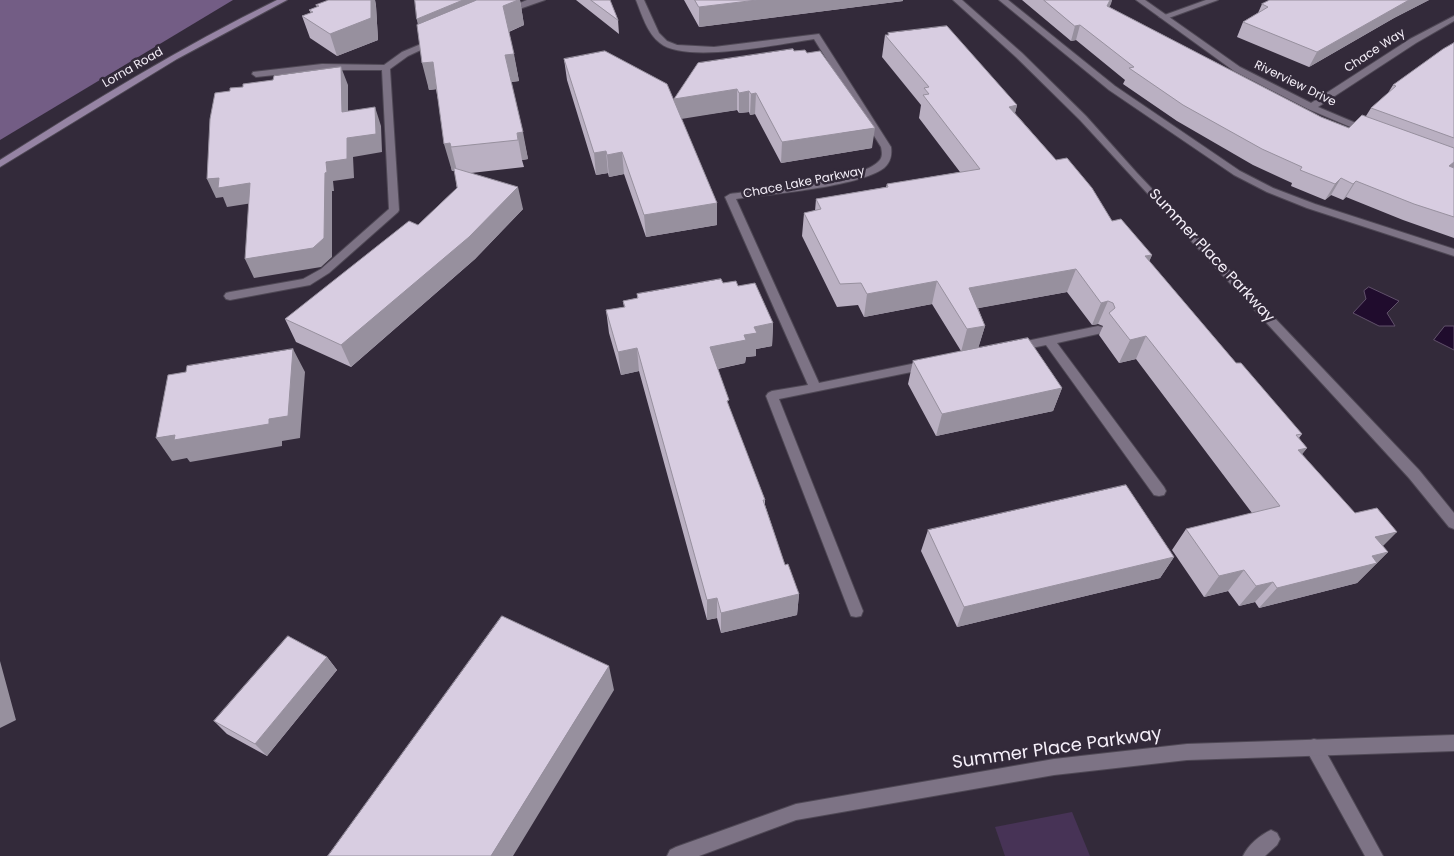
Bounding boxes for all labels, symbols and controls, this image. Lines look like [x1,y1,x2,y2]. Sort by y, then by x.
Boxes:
street label: Chace Way [1342,26,1408,76]
street label: Lorna Road [100,45,166,91]
street label: Riverview Drive [1252,58,1338,110]
street label: Chace Lake Parkway [742,164,866,202]
street label: Summer Place Parkway [1144,185,1278,327]
street label: Summer Place Parkway [951,724,1163,774]

